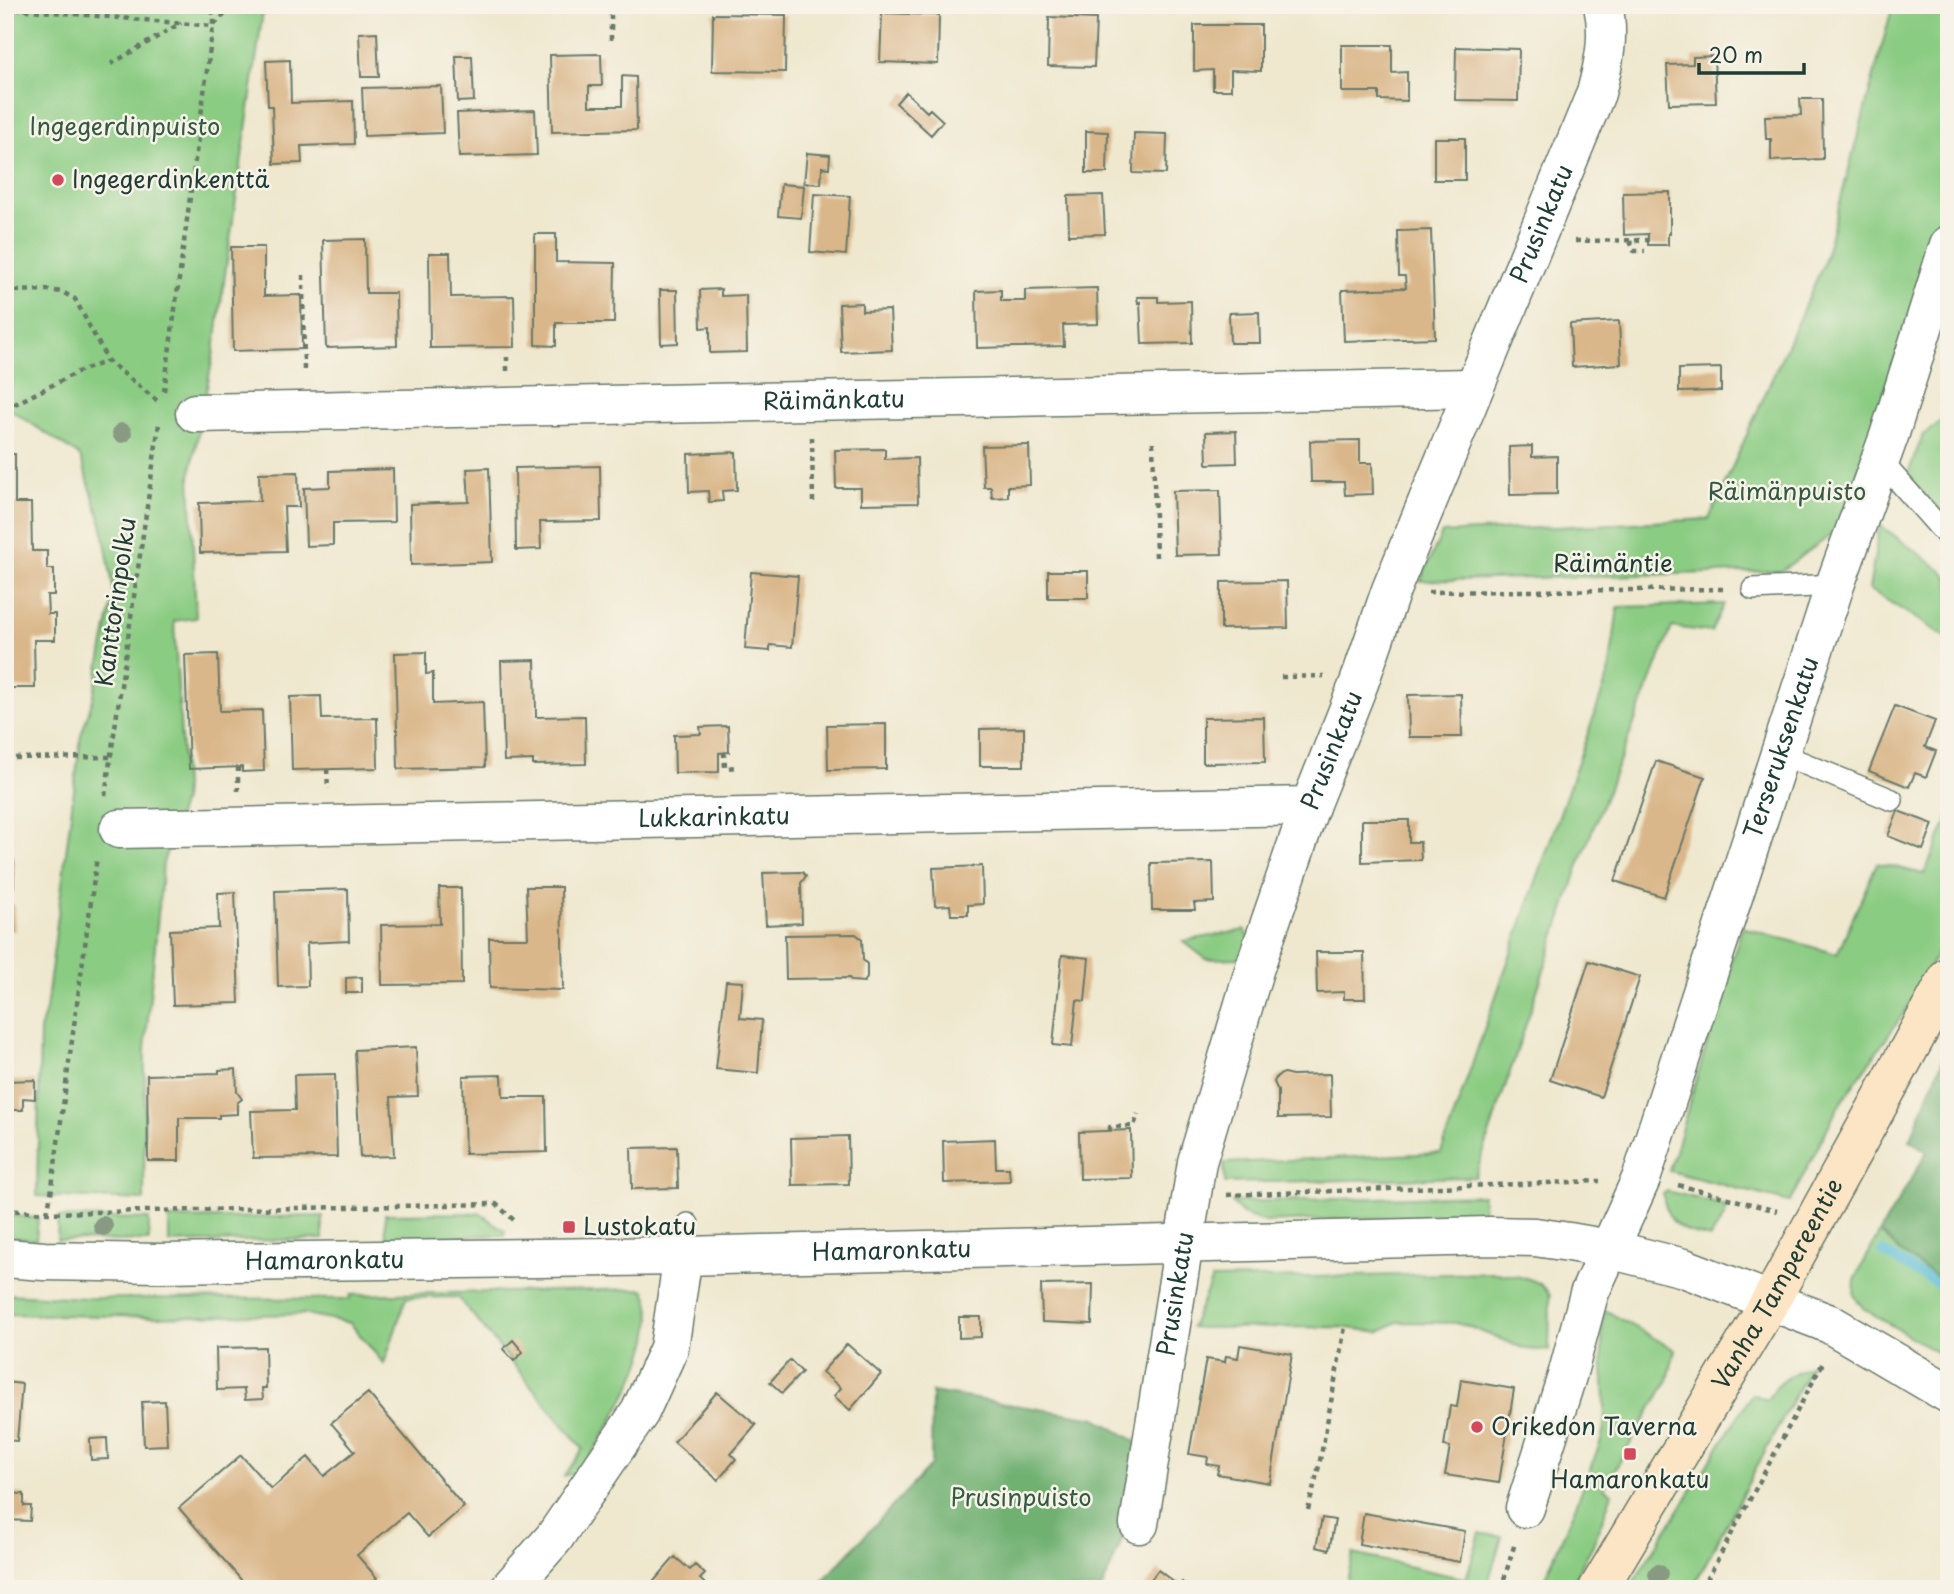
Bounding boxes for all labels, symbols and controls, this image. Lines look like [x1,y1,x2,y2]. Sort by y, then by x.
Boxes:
scale bar [1699,32,1804,76]
text: 20 m [1709,38,1763,70]
park label: Ingegerdinpuisto [30,107,220,143]
street label: Prusinkatu [1500,159,1581,288]
place label: Ingegerdinkenttä [72,160,270,196]
marker: Ingegerdinkenttä [50,172,66,188]
street label: Räimänkatu [763,379,905,418]
park label: Räimänpuisto [1708,472,1866,508]
street label: Kanttorinpolku [84,515,144,689]
street label: Räimäntie [1553,544,1673,580]
street label: Terseruksenkatu [1733,652,1826,843]
street label: Prusinkatu [1290,685,1370,814]
street label: Lukkarinkatu [638,796,790,835]
street label: Vanha Tampereentie [1701,1171,1851,1396]
place label: Lustokatu [583,1207,696,1243]
marker: Lustokatu [561,1219,577,1235]
street label: Hamaronkatu [812,1229,972,1269]
street label: Prusinkatu [1146,1229,1202,1358]
street label: Hamaronkatu [245,1240,405,1278]
place label: Orikedon Taverna [1491,1407,1697,1443]
marker: Orikedon Taverna [1469,1419,1485,1435]
marker: Hamaronkatu [1622,1446,1638,1462]
place label: Hamaronkatu [1550,1460,1710,1496]
park label: Prusinpuisto [950,1478,1092,1514]

